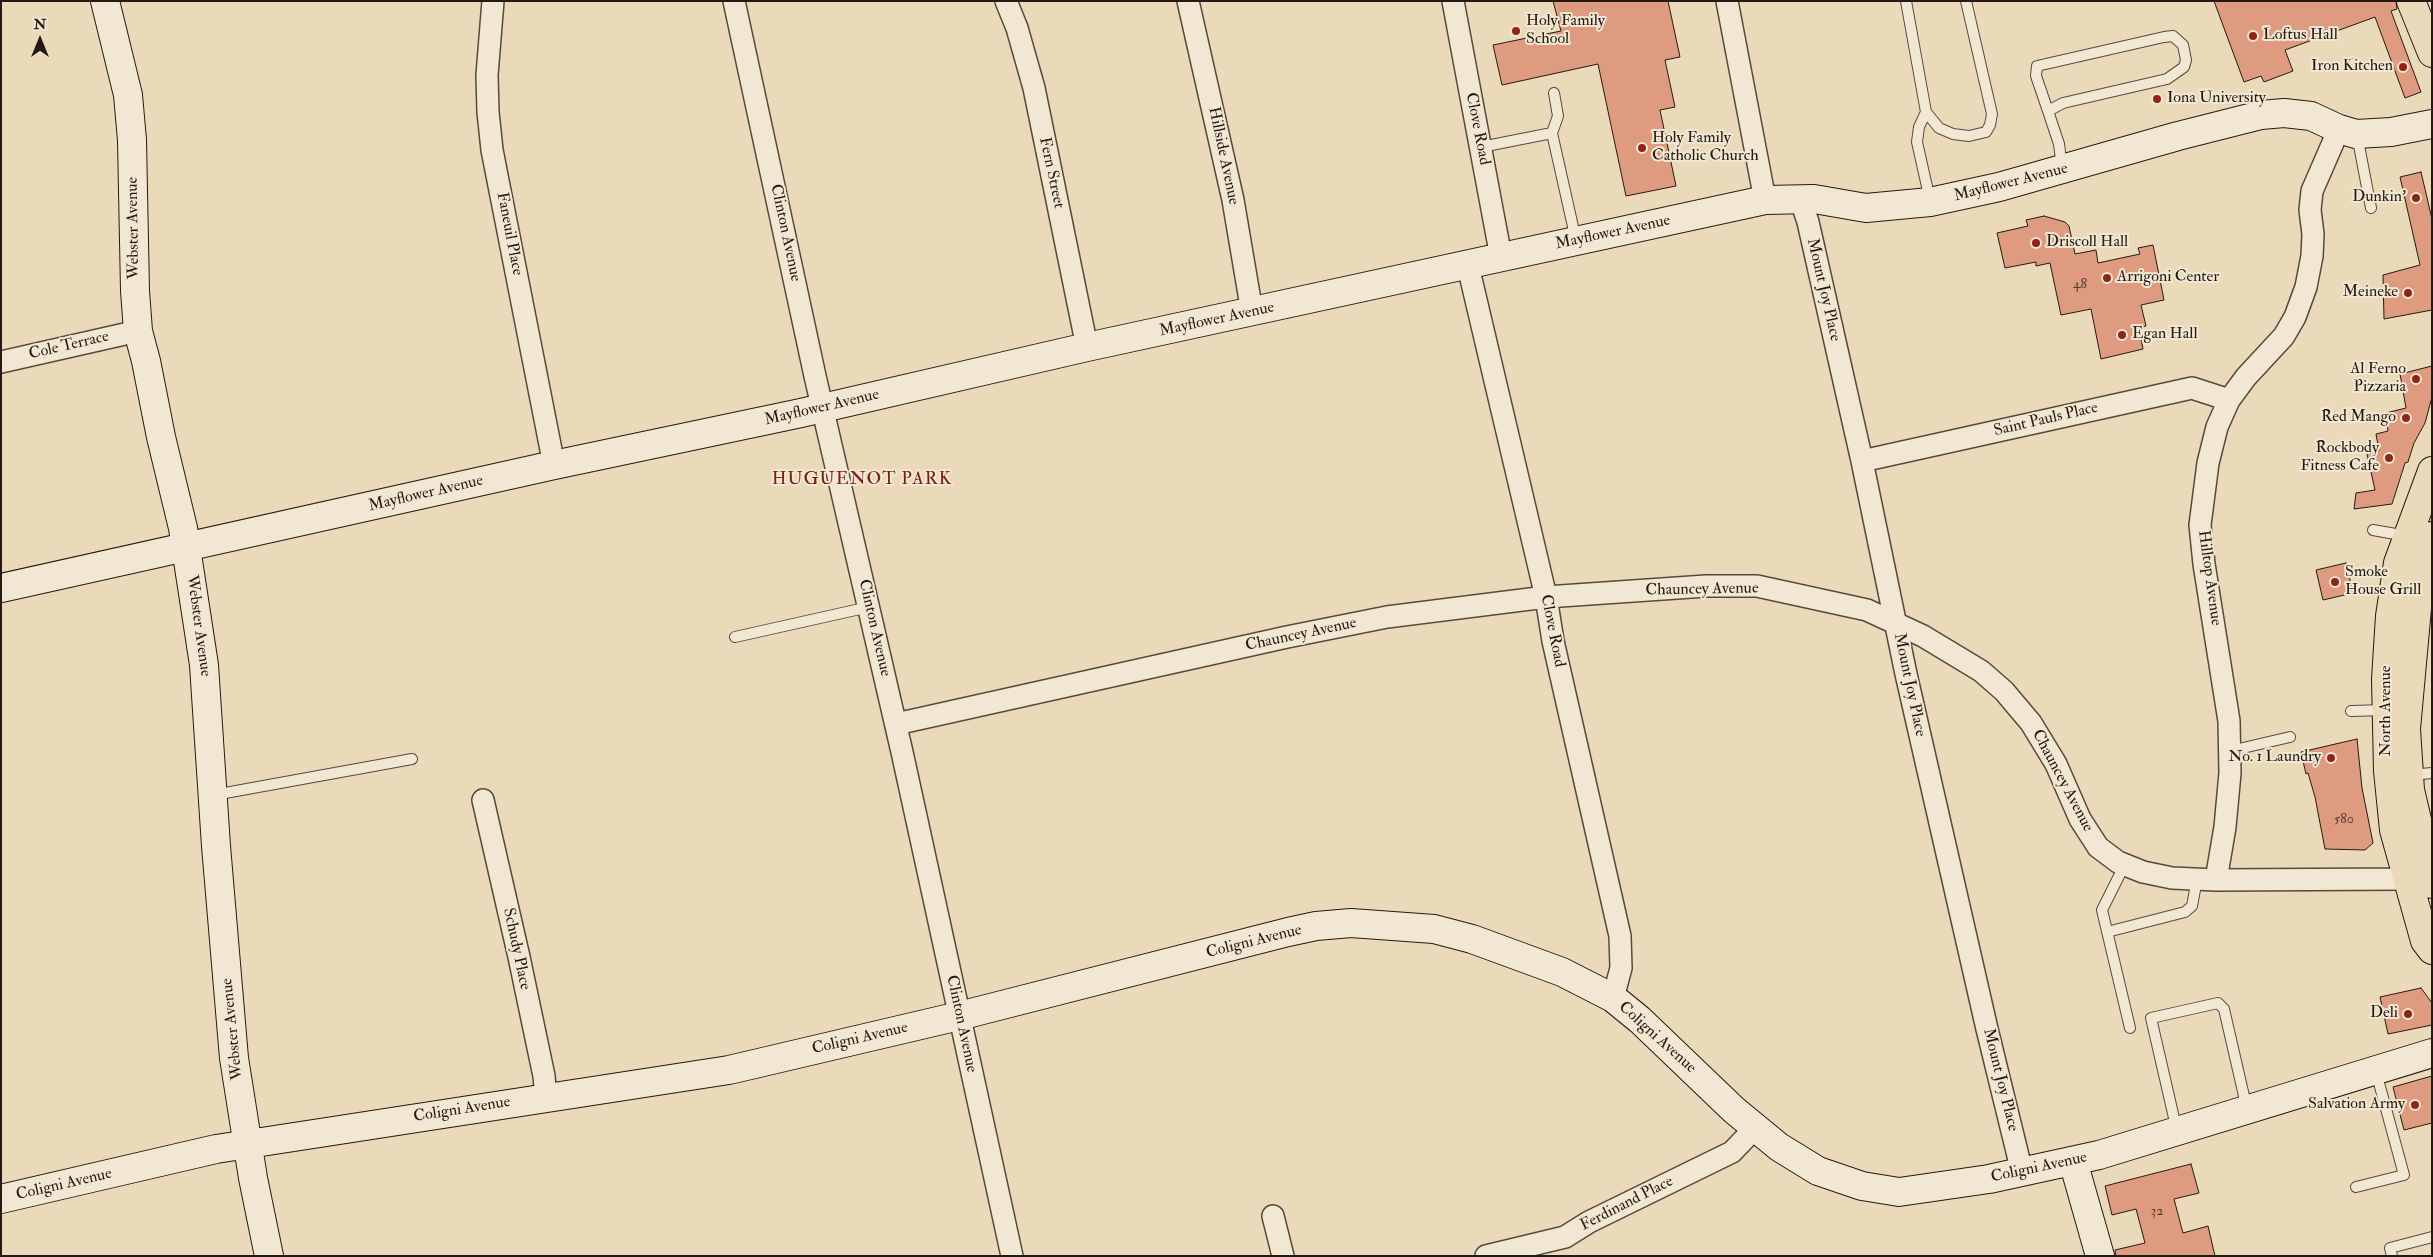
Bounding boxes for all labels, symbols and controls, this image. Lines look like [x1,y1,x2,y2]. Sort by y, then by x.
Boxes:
place label: Holy Family School [1526,12,1605,50]
north arrow [15,15,65,65]
text: N [34,16,46,33]
marker: Holy Family School [1510,25,1522,37]
place label: Loftus Hall [2263,26,2338,46]
marker: Loftus Hall [2247,30,2259,42]
place label: Iron Kitchen [2311,57,2393,77]
marker: Iron Kitchen [2397,61,2409,73]
place label: Iona University [2167,89,2266,109]
street label: Clove Road [1461,91,1493,167]
marker: Iona University [2151,93,2163,105]
street label: Hillside Avenue [1203,105,1243,207]
place label: Holy Family Catholic Church [1652,129,1759,167]
street label: Fern Street [1034,136,1068,210]
marker: Holy Family Catholic Church [1636,142,1648,154]
street label: Mayflower Avenue [1952,160,2070,206]
street label: Webster Avenue [124,177,144,279]
street label: Clinton Avenue [765,183,805,283]
place label: Dunkin' [2352,188,2406,208]
street label: Faneuil Place [492,191,526,277]
marker: Dunkin' [2410,192,2422,204]
street label: Mayflower Avenue [1554,211,1672,255]
place label: Driscoll Hall [2046,233,2128,253]
street label: Mount Joy Place [1802,237,1844,343]
marker: Driscoll Hall [2030,237,2042,249]
place label: Arrigoni Center [2117,268,2219,288]
marker: Arrigoni Center [2101,272,2113,284]
house number: 48 [2073,277,2087,293]
place label: Meineke [2343,283,2398,303]
marker: Meineke [2402,287,2414,299]
street label: Mayflower Avenue [1158,298,1276,342]
place label: Egan Hall [2132,325,2197,345]
street label: Cole Terrace [27,327,111,365]
marker: Egan Hall [2116,329,2128,341]
place label: Al Ferno Pizzaria [2350,360,2406,398]
marker: Al Ferno Pizzaria [2410,373,2422,385]
street label: Mayflower Avenue [763,386,881,430]
street label: Saint Pauls Place [1992,399,2100,441]
place label: Red Mango [2321,408,2396,428]
marker: Red Mango [2400,412,2412,424]
place label: Rockbody Fitness Cafe [2300,439,2379,477]
marker: Rockbody Fitness Cafe [2383,452,2395,464]
district label: HUGUENOT PARK [770,469,954,491]
street label: Mayflower Avenue [367,472,485,516]
street label: Hilltop Avenue [2193,529,2225,627]
place label: Smoke House Grill [2345,563,2421,601]
street label: Webster Avenue [181,574,215,678]
marker: Smoke House Grill [2329,576,2341,588]
street label: Clinton Avenue [854,578,894,678]
street label: Chauncey Avenue [1645,579,1759,601]
street label: Clove Road [1536,593,1568,669]
street label: Chauncey Avenue [1244,614,1358,656]
street label: Mount Joy Place [1889,632,1929,738]
street label: North Avenue [2377,666,2397,756]
street label: Chauncey Avenue [2027,727,2097,835]
place label: No. 1 Laundry [2228,748,2321,768]
marker: No. 1 Laundry [2325,752,2337,764]
house number: 580 [2334,812,2354,828]
street label: Schudy Place [498,906,534,992]
street label: Coligni Avenue [1204,921,1304,963]
street label: Clinton Avenue [941,974,981,1074]
street label: Webster Avenue [218,977,248,1081]
street label: Coligni Avenue [1614,998,1700,1078]
place label: Deli [2370,1004,2398,1024]
marker: Deli [2402,1008,2414,1020]
street label: Coligni Avenue [810,1019,910,1059]
street label: Mount Joy Place [1978,1027,2022,1133]
street label: Coligni Avenue [412,1093,512,1127]
place label: Salvation Army [2308,1095,2405,1115]
marker: Salvation Army [2409,1099,2421,1111]
street label: Coligni Avenue [1989,1148,2089,1188]
street label: Coligni Avenue [14,1165,114,1205]
street label: Ferdinand Place [1577,1172,1677,1236]
house number: 32 [2151,1204,2163,1220]

